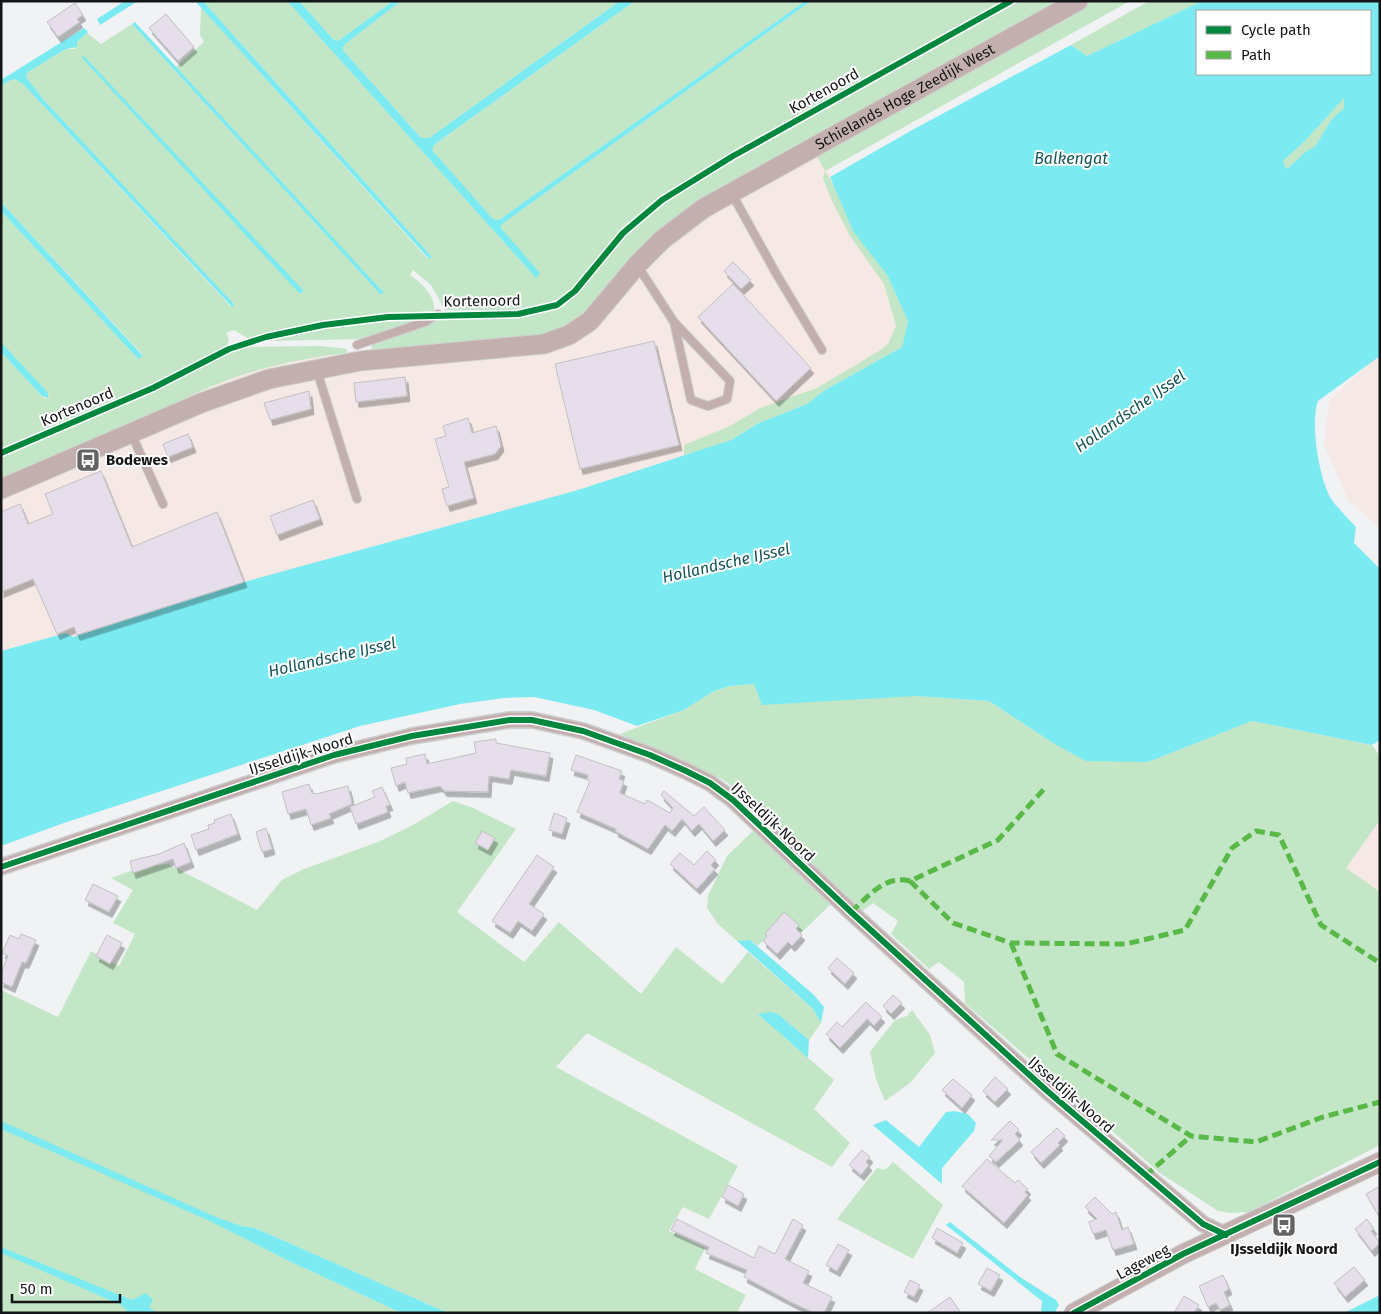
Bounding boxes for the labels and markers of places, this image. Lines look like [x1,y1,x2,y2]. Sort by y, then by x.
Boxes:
bus stop icon: Bodewes [75,447,101,473]
place label: Bodewes [106,451,168,469]
bus stop icon: IJsseldijk Noord [1271,1212,1297,1238]
place label: IJsseldijk Noord [1230,1240,1338,1258]

